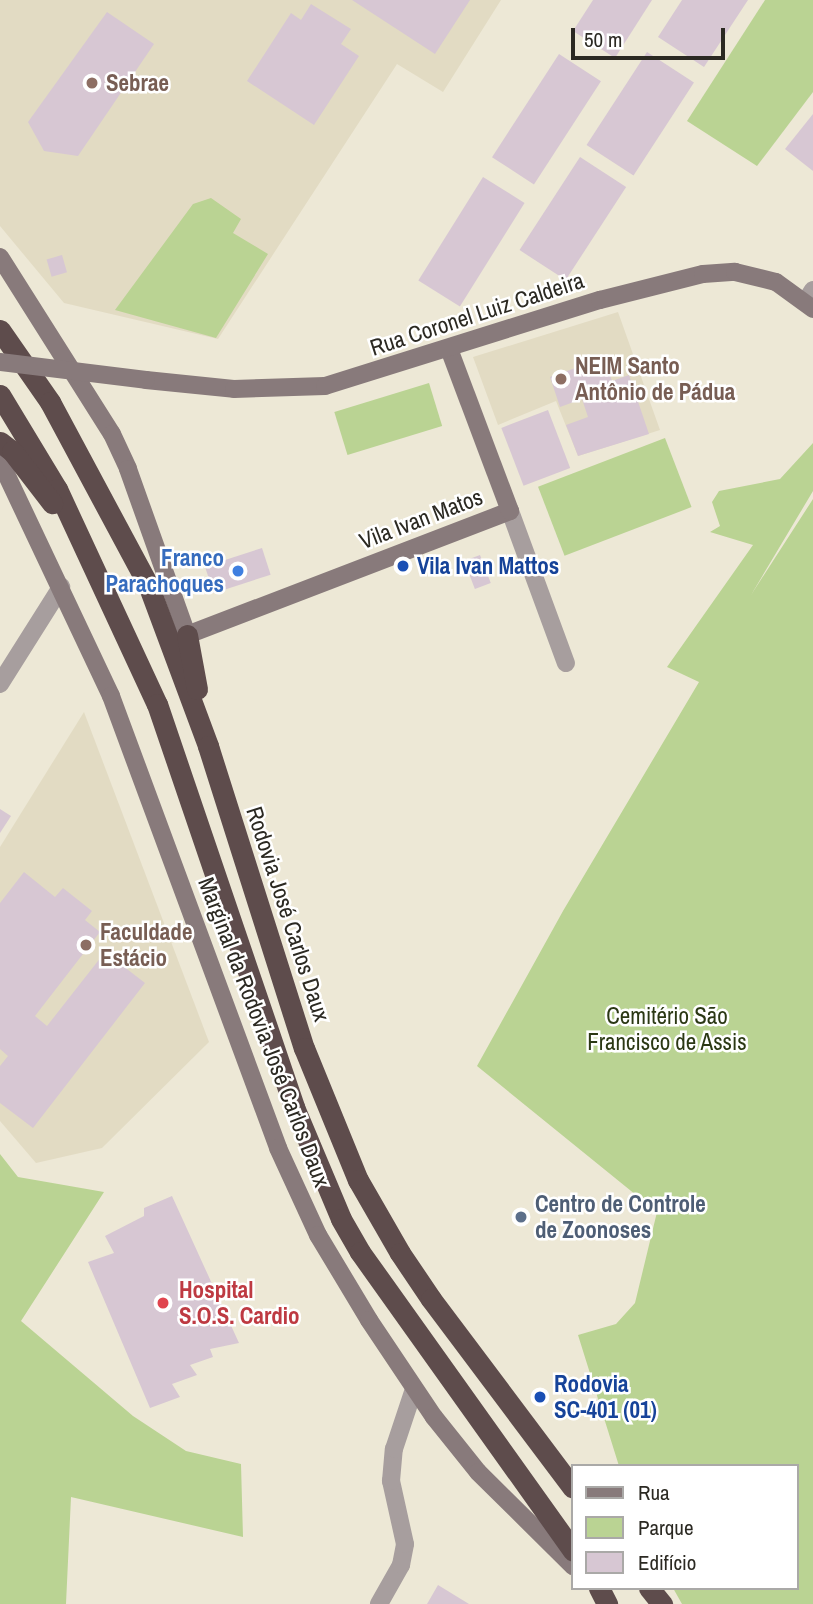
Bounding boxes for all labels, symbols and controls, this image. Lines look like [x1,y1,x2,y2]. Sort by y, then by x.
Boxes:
scale bar [575,14,729,58]
text: 50 m [584,25,622,54]
place label: Sebrae [106,69,169,97]
marker: Sebrae [84,75,100,91]
street label: Rua Coronel Luiz Caldeira [367,266,587,362]
place label: NEIM Santo Antônio de Pádua [575,352,735,406]
marker: NEIM Santo Antônio de Pádua [553,371,569,387]
street label: Vila Ivan Matos [356,483,486,555]
place label: Franco Parachoques [106,544,224,598]
place label: Vila Ivan Mattos [417,552,559,580]
marker: Vila Ivan Mattos [395,558,411,574]
marker: Franco Parachoques [230,563,246,579]
street label: Rodovia José Carlos Daux [240,803,336,1025]
street label: Marginal da Rodovia José Carlos Daux [192,873,336,1191]
place label: Faculdade Estácio [100,918,192,972]
marker: Faculdade Estácio [78,937,94,953]
park label: Cemitério São Francisco de Assis [587,1002,747,1056]
place label: Centro de Controle de Zoonoses [535,1190,706,1244]
marker: Centro de Controle de Zoonoses [513,1209,529,1225]
place label: Hospital S.O.S. Cardio [179,1276,300,1330]
marker: Hospital S.O.S. Cardio [153,1293,173,1313]
place label: Rodovia SC-401 (01) [554,1370,657,1424]
marker: Rodovia SC-401 (01) [532,1389,548,1405]
legend [572,1464,799,1590]
text: Rua [638,1478,670,1507]
text: Parque [638,1513,694,1542]
text: Edifício [638,1548,696,1577]

